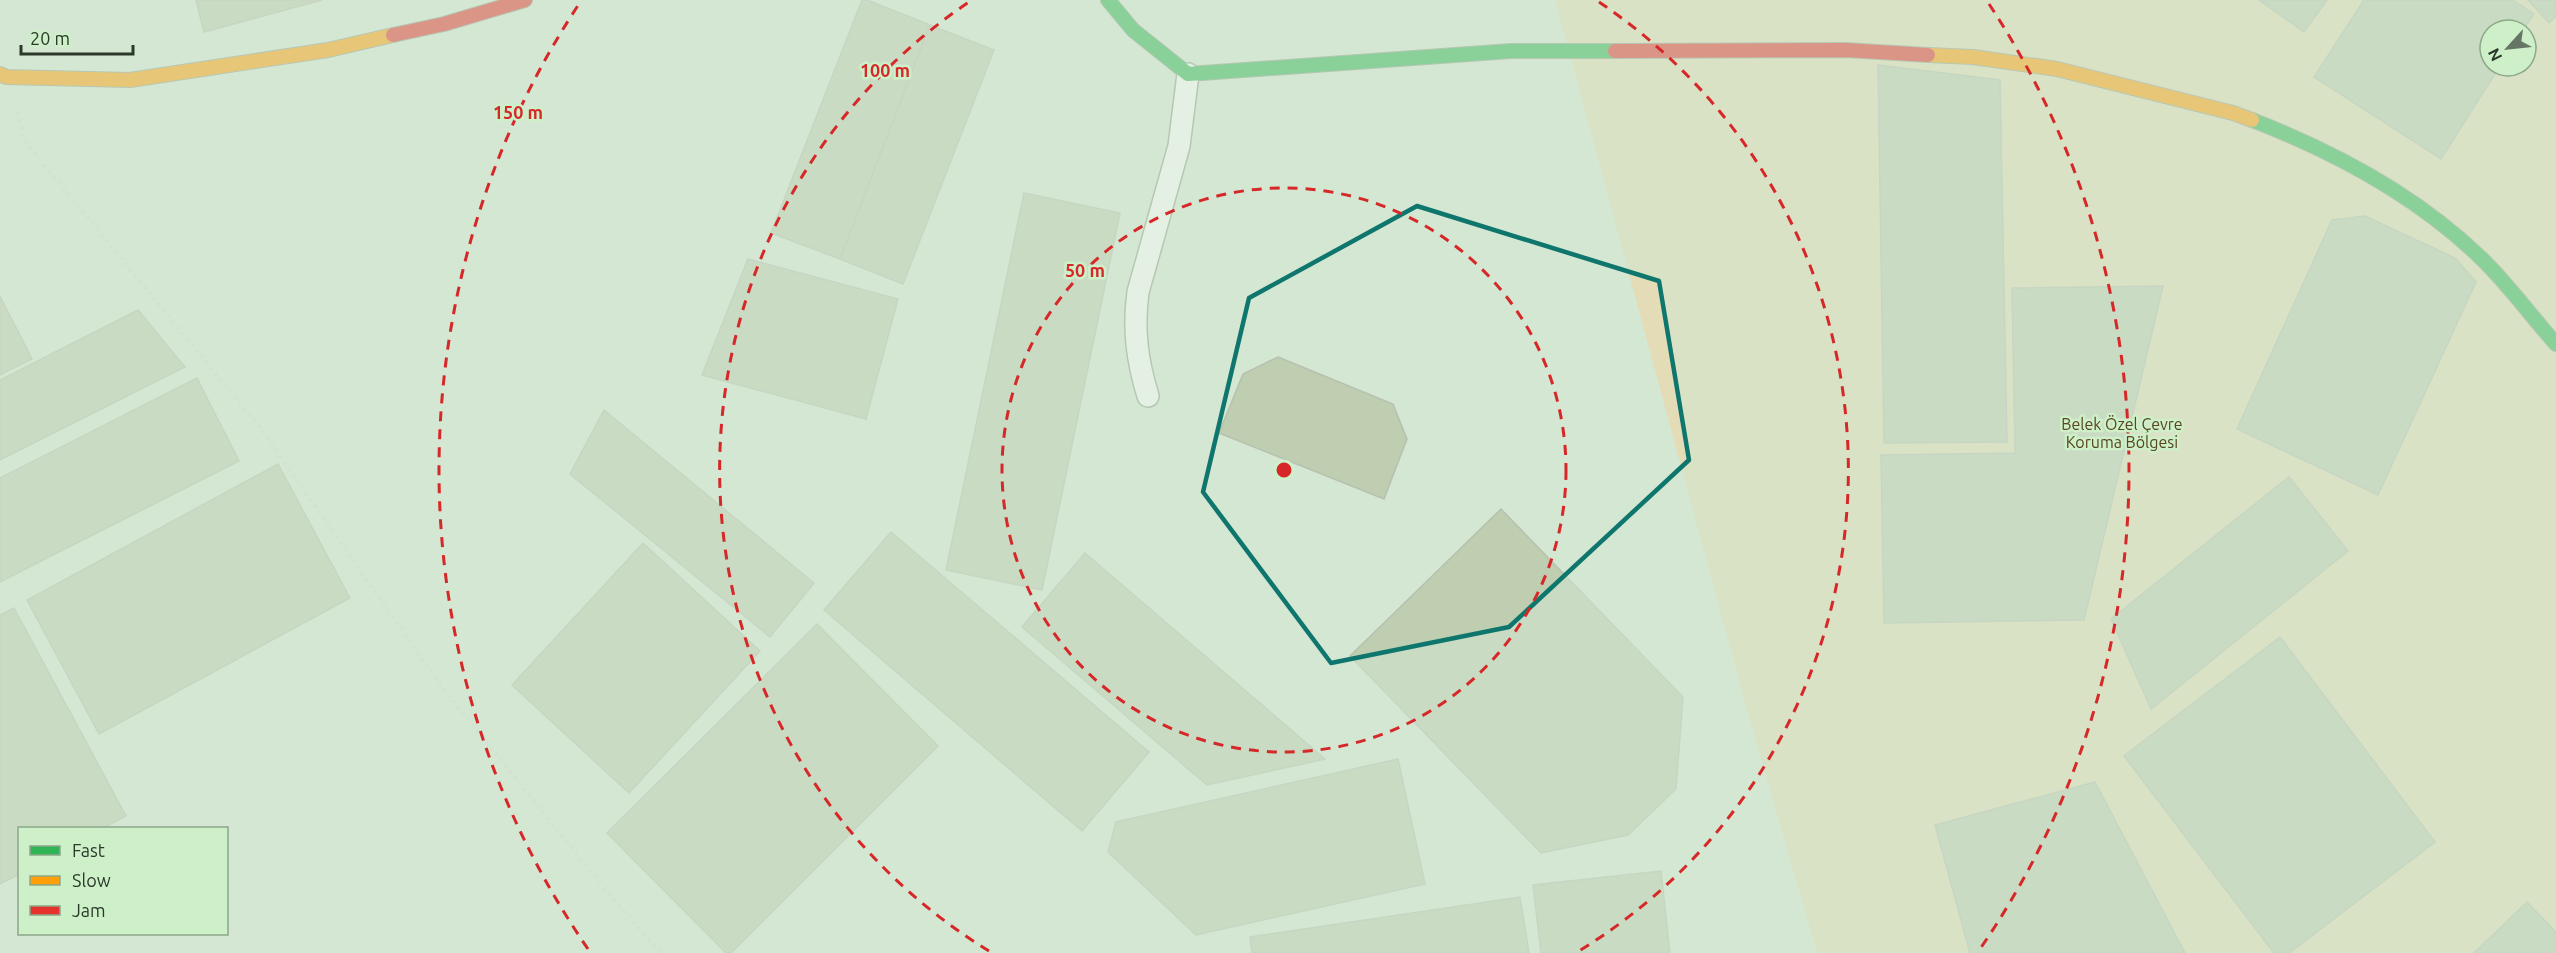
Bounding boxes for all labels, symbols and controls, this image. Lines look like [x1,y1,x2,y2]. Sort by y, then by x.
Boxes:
scale bar [21,18,134,56]
north arrow [2478,18,2538,78]
text: 20 m [30,28,70,48]
text: N [2484,45,2505,64]
text: 100 m [860,60,910,80]
text: 150 m [493,102,543,122]
text: 50 m [1065,260,1105,280]
park label: Belek Özel Çevre Koruma Bölgesi [2061,415,2183,451]
centre of rings [1274,460,1294,480]
legend [18,827,228,935]
text: Fast [72,840,105,860]
text: Slow [72,870,111,890]
text: Jam [72,900,106,920]

